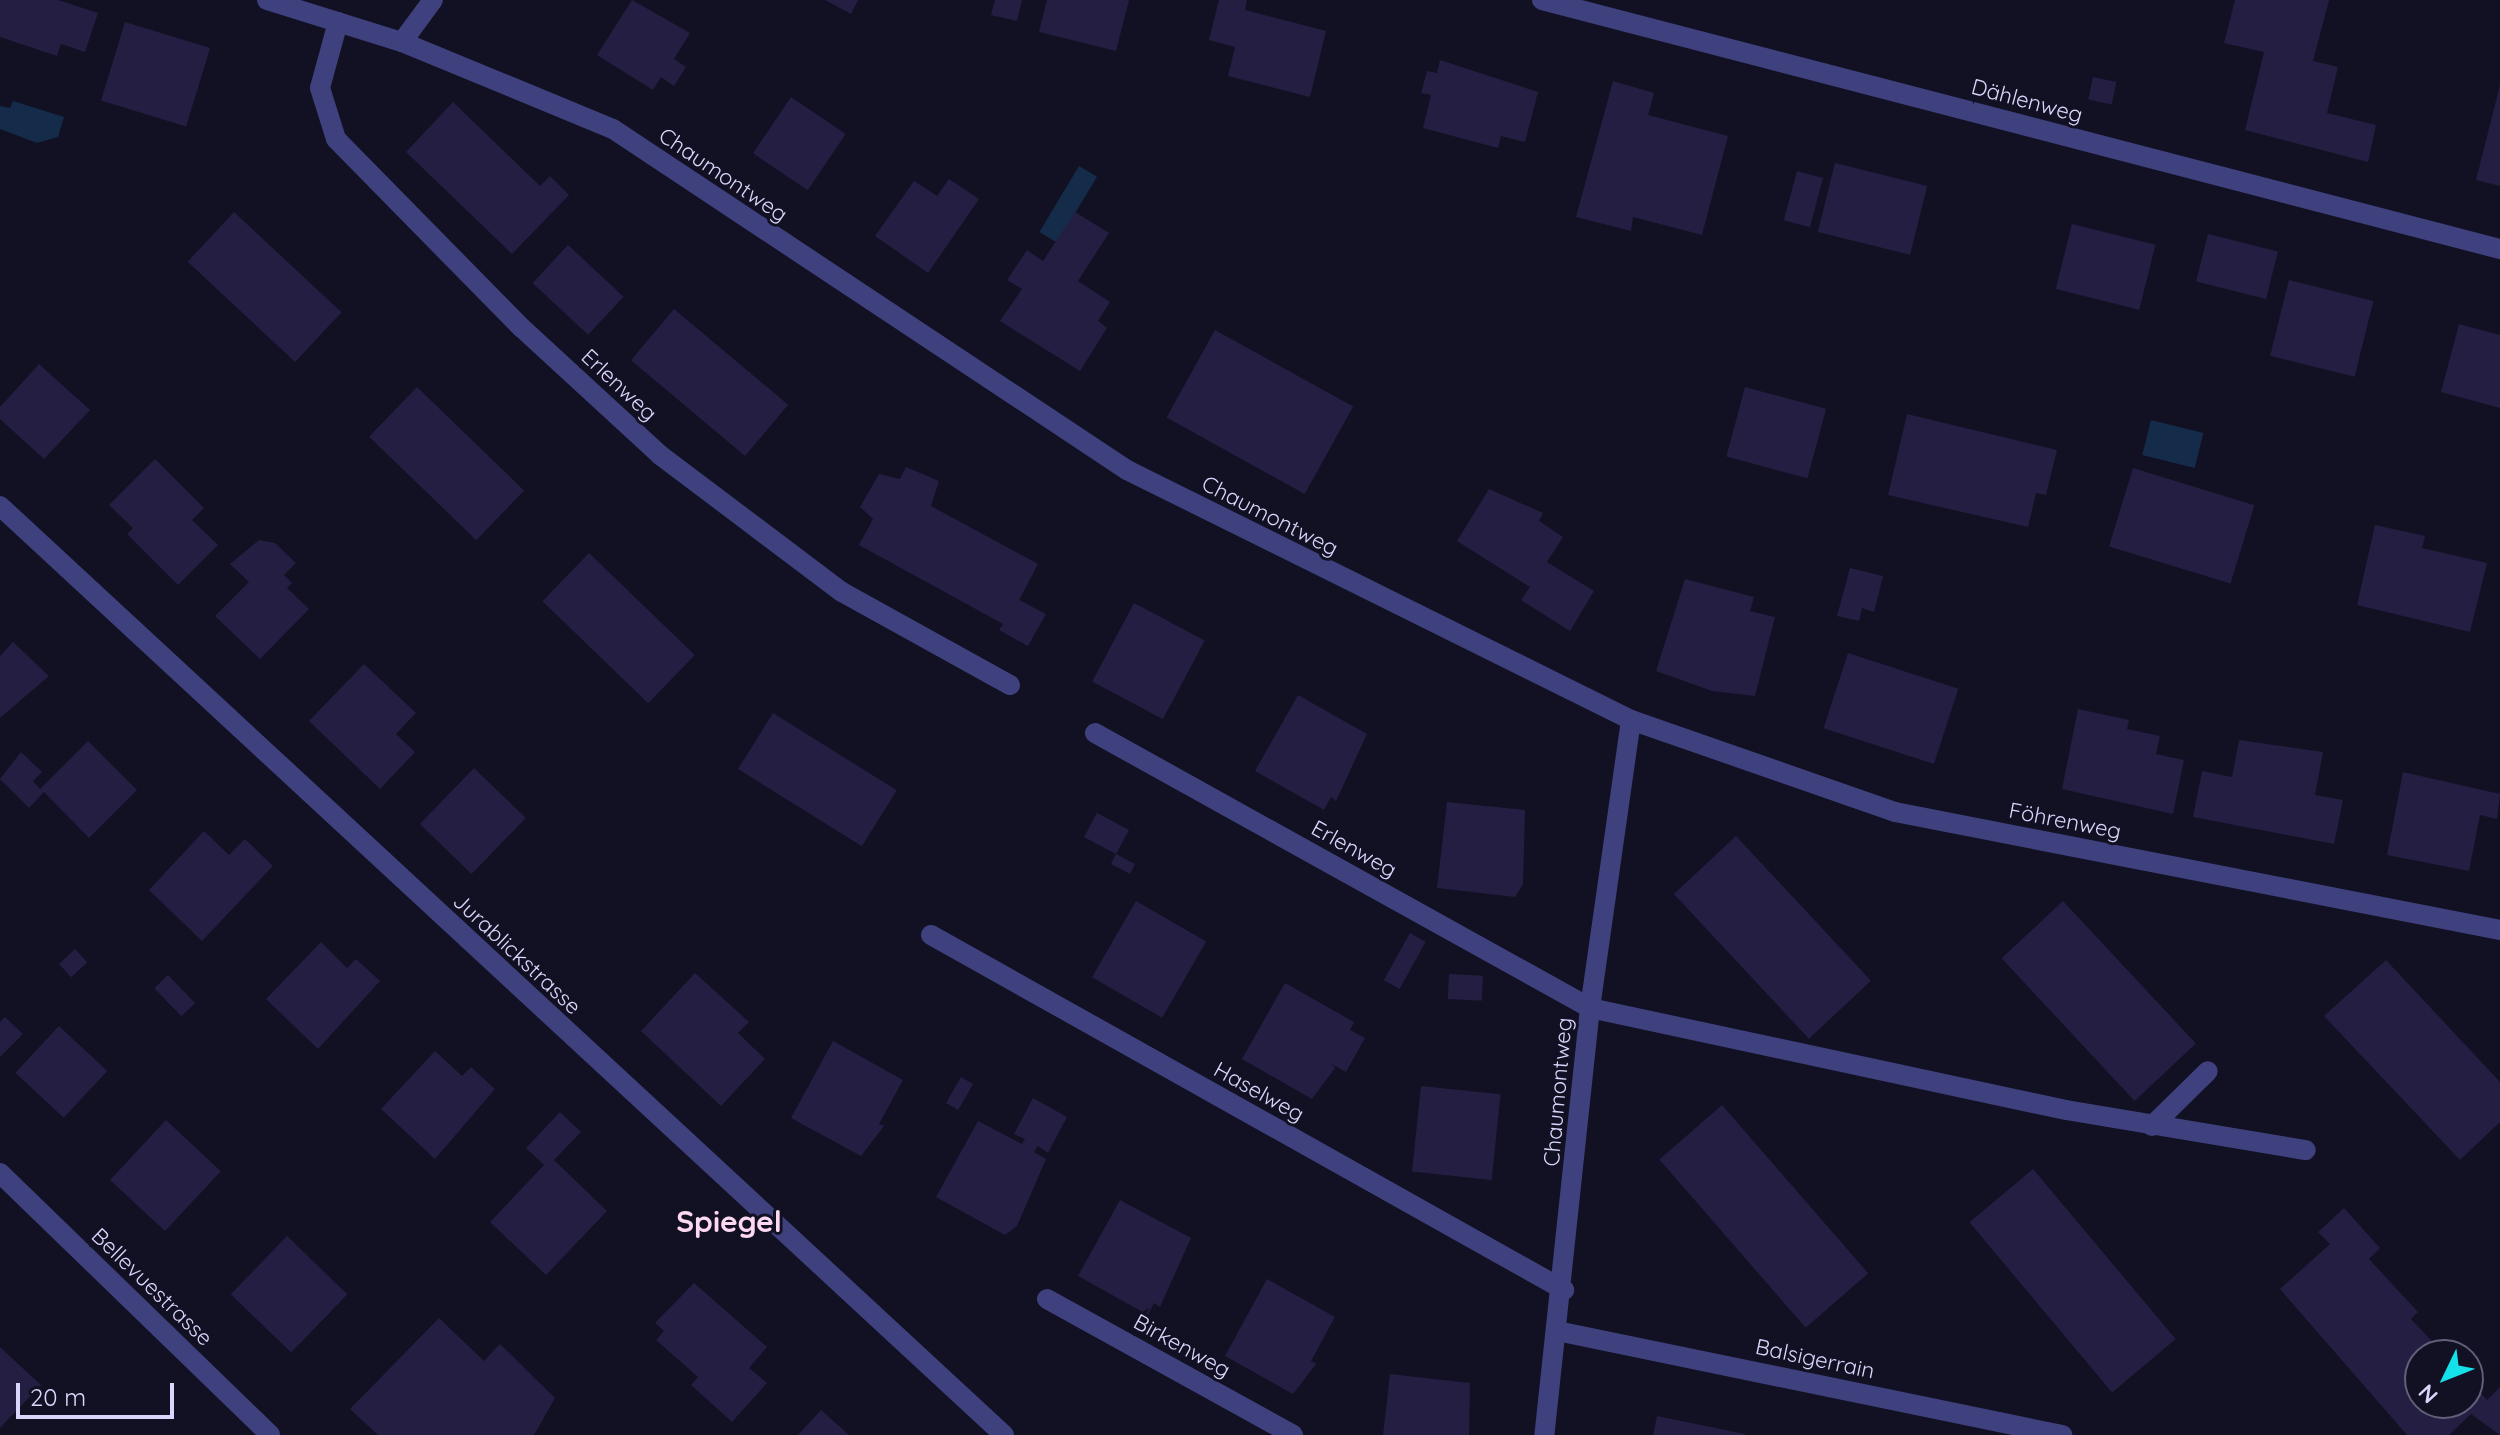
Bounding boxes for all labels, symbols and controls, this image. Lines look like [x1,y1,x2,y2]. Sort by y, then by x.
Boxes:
street label: Dählenweg [1968,73,2086,129]
street label: Chaumontweg [654,122,792,228]
street label: Erlenweg [576,343,662,427]
street label: Chaumontweg [1197,470,1343,562]
street label: Föhrenweg [2007,797,2123,845]
street label: Erlenweg [1307,815,1401,883]
street label: Jurablickstrasse [448,888,586,1020]
street label: Chaumontweg [1538,1016,1578,1168]
street label: Haselweg [1209,1056,1309,1128]
district label: Spiegel [676,1203,782,1239]
street label: Bellevuestrasse [86,1223,218,1351]
street label: Birkenweg [1129,1309,1235,1383]
street label: Balsigerrain [1753,1334,1877,1384]
north arrow [2404,1339,2484,1419]
scale bar [20,1367,178,1417]
text: N [2412,1379,2444,1409]
text: 20 m [30,1382,86,1412]

